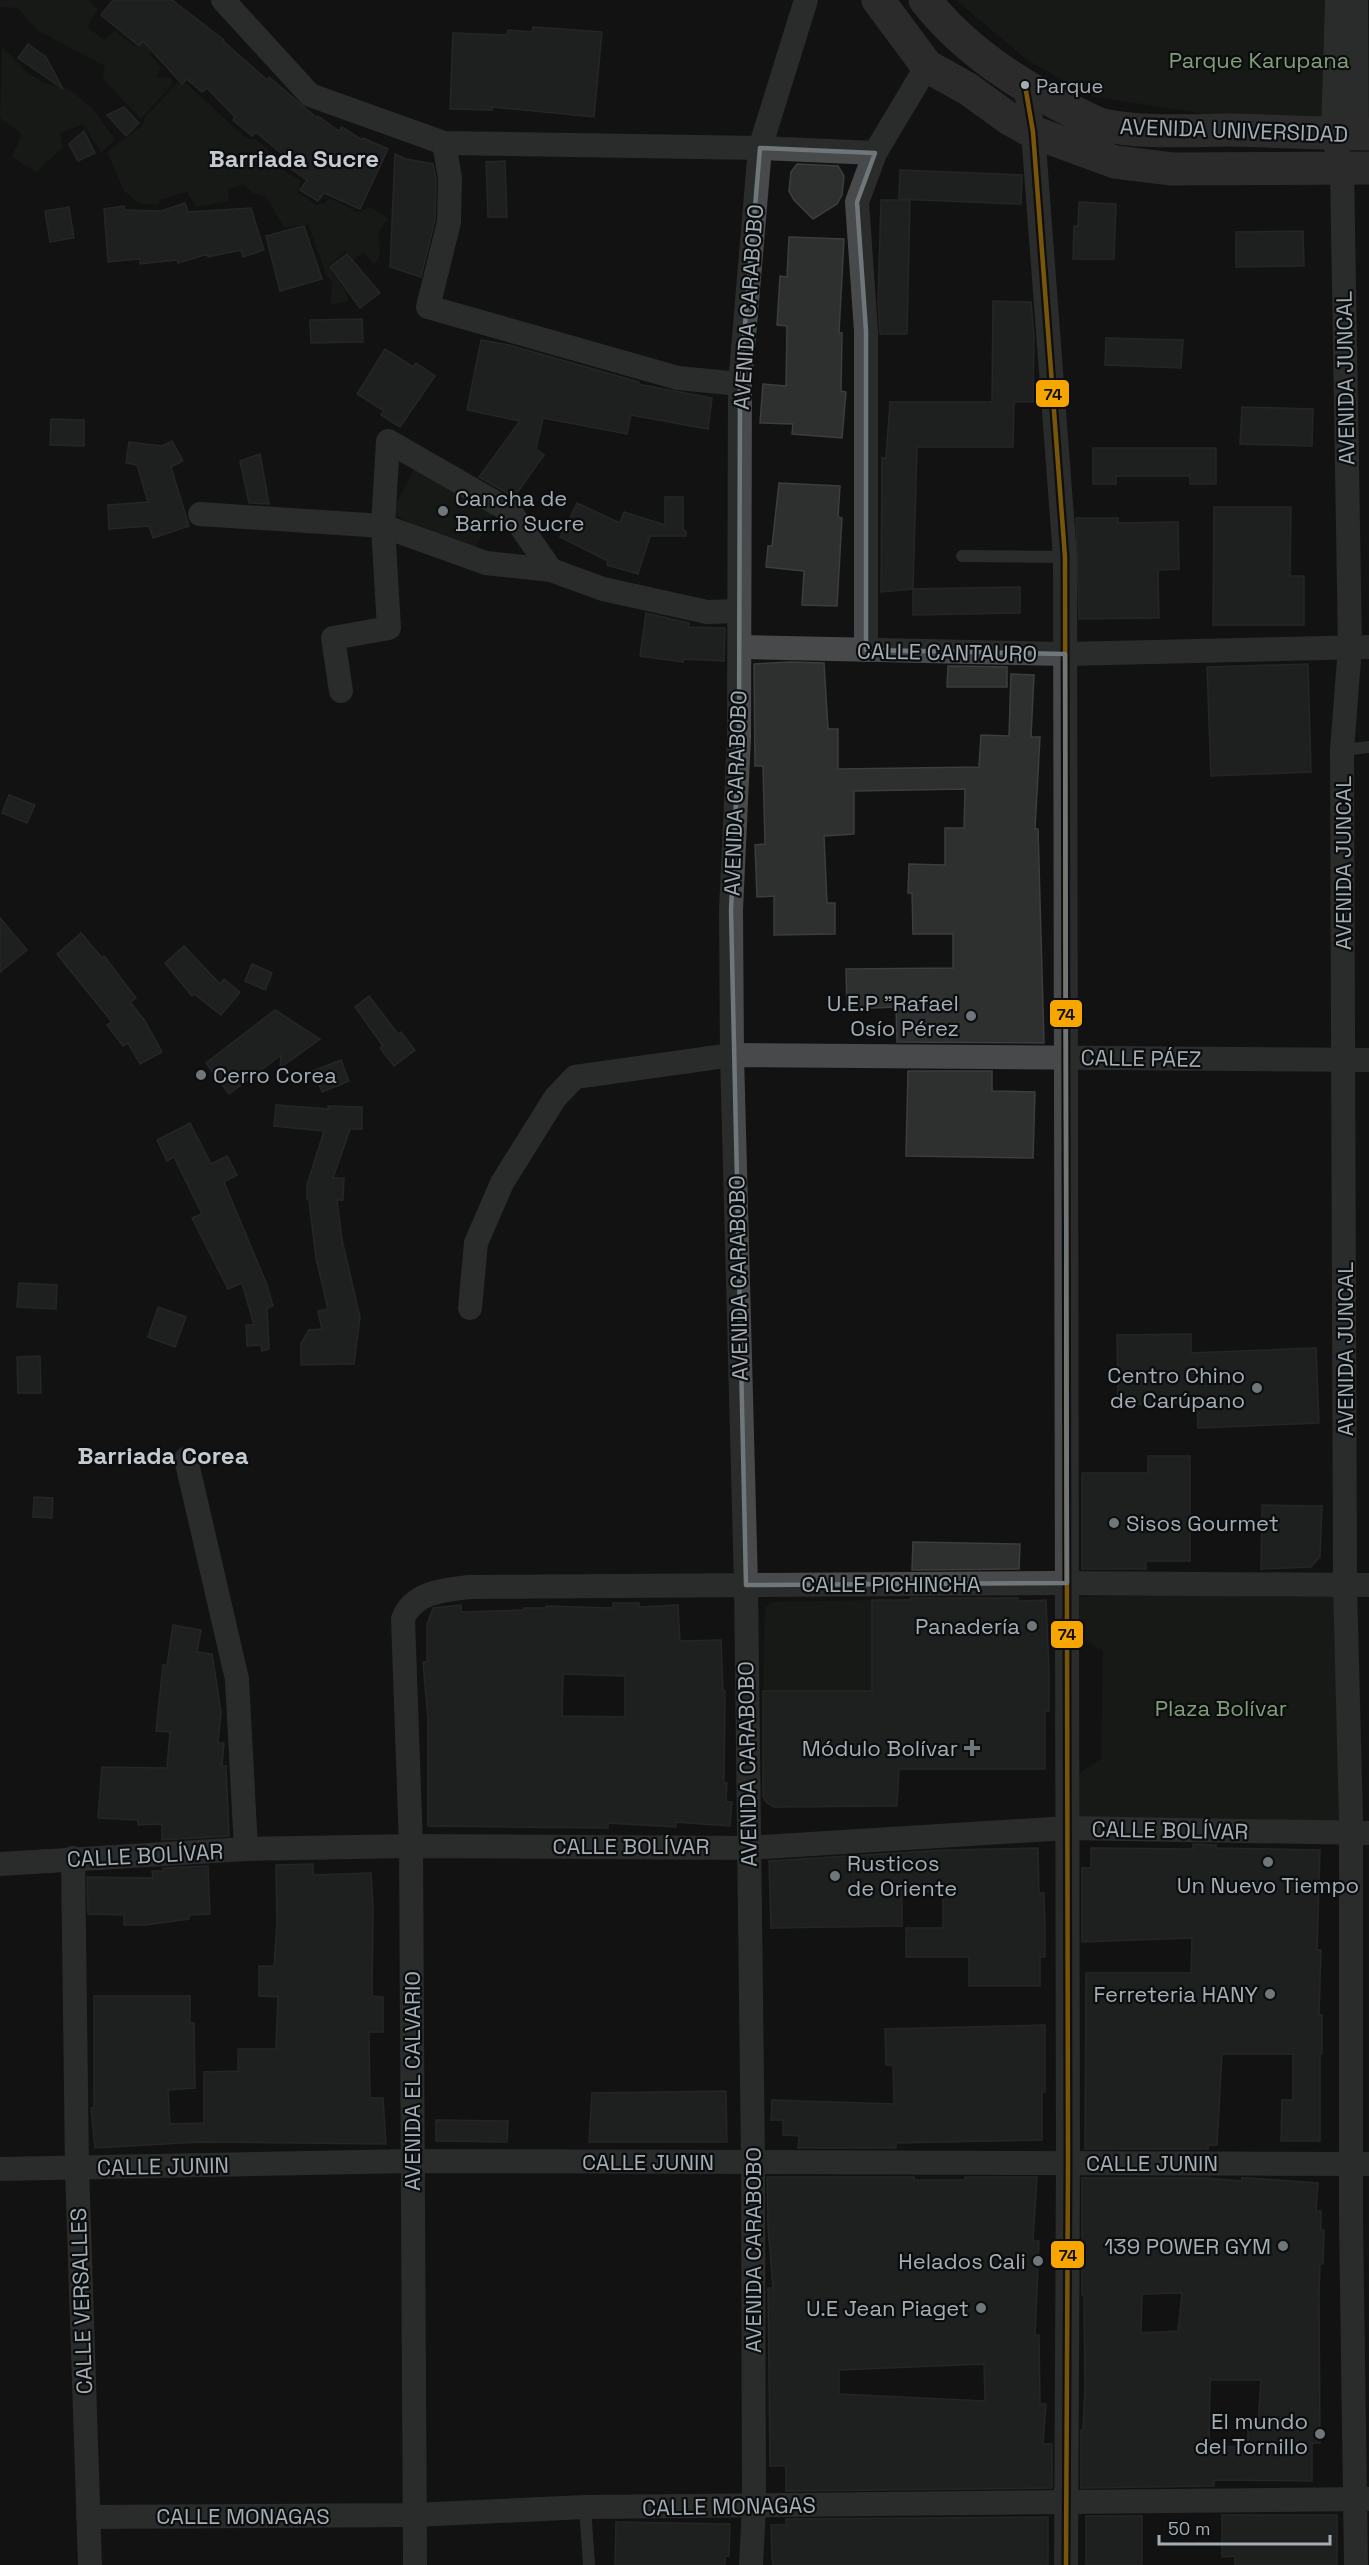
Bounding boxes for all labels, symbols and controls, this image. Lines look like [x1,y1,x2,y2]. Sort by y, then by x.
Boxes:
park label: Parque Karupana [1169,46,1350,74]
place label: Parque [1036,73,1103,99]
marker: Parque [1019,79,1031,91]
street label: AVENIDA UNIVERSIDAD [1119,112,1349,148]
district label: Barriada Sucre [209,143,379,174]
street label: AVENIDA CARABOBO [727,203,769,411]
street label: AVENIDA JUNCAL [1329,291,1361,465]
line badge: 74 [1035,379,1070,408]
text: 74 [1044,384,1062,405]
place label: Cancha de Barrio Sucre [455,484,584,537]
marker: Cancha de Barrio Sucre [436,504,450,518]
street label: CALLE CANTAURO [857,636,1037,668]
street label: AVENIDA CARABOBO [717,690,753,896]
street label: AVENIDA JUNCAL [1329,776,1357,950]
place label: U.E.P "Rafael Osío Pérez [827,989,959,1042]
line badge: 74 [1049,999,1083,1028]
text: 74 [1057,1004,1075,1025]
marker: U.E.P "Rafael Osío Pérez [964,1009,978,1023]
street label: CALLE PÁEZ [1080,1043,1202,1073]
place label: Cerro Corea [213,1061,337,1089]
marker: Cerro Corea [194,1068,208,1082]
street label: AVENIDA CARABOBO [722,1175,754,1381]
street label: AVENIDA JUNCAL [1331,1262,1359,1436]
place label: Centro Chino de Carúpano [1107,1361,1245,1414]
marker: Centro Chino de Carúpano [1250,1381,1264,1395]
district label: Barriada Corea [77,1440,249,1471]
place label: Sisos Gourmet [1126,1509,1279,1537]
marker: Sisos Gourmet [1107,1516,1121,1530]
street label: CALLE PICHINCHA [801,1570,981,1598]
place label: Panadería [915,1612,1020,1640]
marker: Panadería [1025,1619,1039,1633]
line badge: 74 [1050,1620,1084,1649]
text: 74 [1058,1624,1076,1645]
street label: AVENIDA CARABOBO [731,1661,763,1867]
park label: Plaza Bolívar [1155,1694,1287,1722]
place label: Módulo Bolívar [802,1734,958,1762]
marker: Módulo Bolívar [963,1739,981,1757]
street label: CALLE BOLÍVAR [1091,1815,1249,1845]
street label: CALLE BOLÍVAR [553,1832,709,1860]
street label: CALLE BOLÍVAR [66,1837,224,1873]
place label: Rusticos de Oriente [847,1849,957,1902]
marker: Un Nuevo Tiempo [1261,1855,1275,1869]
marker: Rusticos de Oriente [828,1869,842,1883]
place label: Un Nuevo Tiempo [1177,1871,1359,1899]
street label: AVENIDA EL CALVARIO [398,1971,426,2191]
place label: Ferreteria HANY [1093,1980,1259,2008]
marker: Ferreteria HANY [1263,1987,1277,2001]
street label: AVENIDA CARABOBO [739,2147,767,2353]
street label: CALLE JUNIN [582,2148,714,2176]
street label: CALLE JUNIN [1086,2149,1218,2177]
street label: CALLE JUNIN [97,2151,229,2181]
street label: CALLE VERSALLES [64,2207,98,2395]
place label: 139 POWER GYM [1104,2232,1271,2260]
marker: 139 POWER GYM [1276,2239,1290,2253]
line badge: 74 [1050,2240,1085,2269]
text: 74 [1059,2245,1077,2266]
place label: Helados Cali [898,2247,1026,2275]
marker: Helados Cali [1031,2254,1045,2268]
place label: U.E Jean Piaget [806,2294,969,2322]
marker: U.E Jean Piaget [974,2301,988,2315]
place label: El mundo del Tornillo [1194,2407,1308,2460]
marker: El mundo del Tornillo [1313,2427,1327,2441]
street label: CALLE MONAGAS [642,2490,816,2522]
street label: CALLE MONAGAS [156,2502,330,2530]
scale bar [1159,2508,1330,2546]
text: 50 m [1168,2517,1210,2540]

